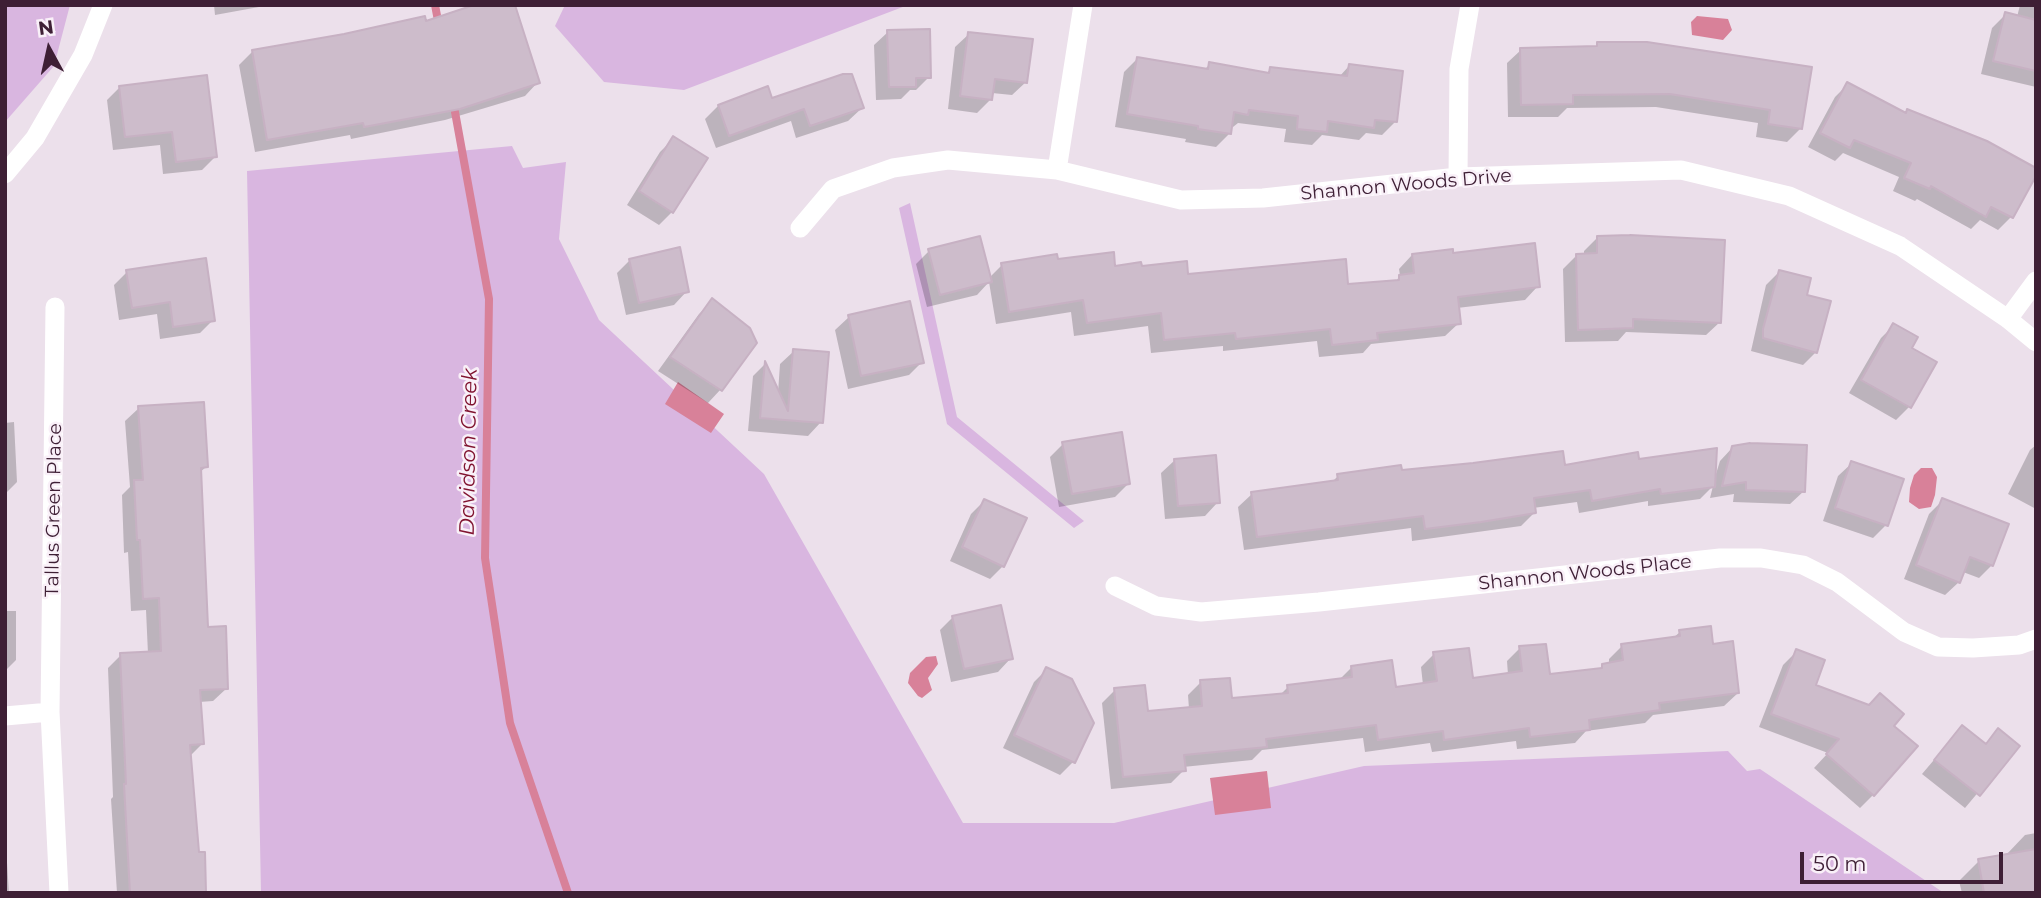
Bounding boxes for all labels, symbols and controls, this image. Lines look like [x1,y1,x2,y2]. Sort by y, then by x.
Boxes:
north arrow [14,14,84,84]
text: N [37,15,55,40]
street label: Shannon Woods Drive [1299,164,1513,206]
water label: Davidson Creek [455,368,483,536]
street label: Tallus Green Place [41,423,67,597]
street label: Shannon Woods Place [1477,550,1693,596]
scale bar [1803,838,2006,882]
text: 50 m [1813,851,1867,876]

